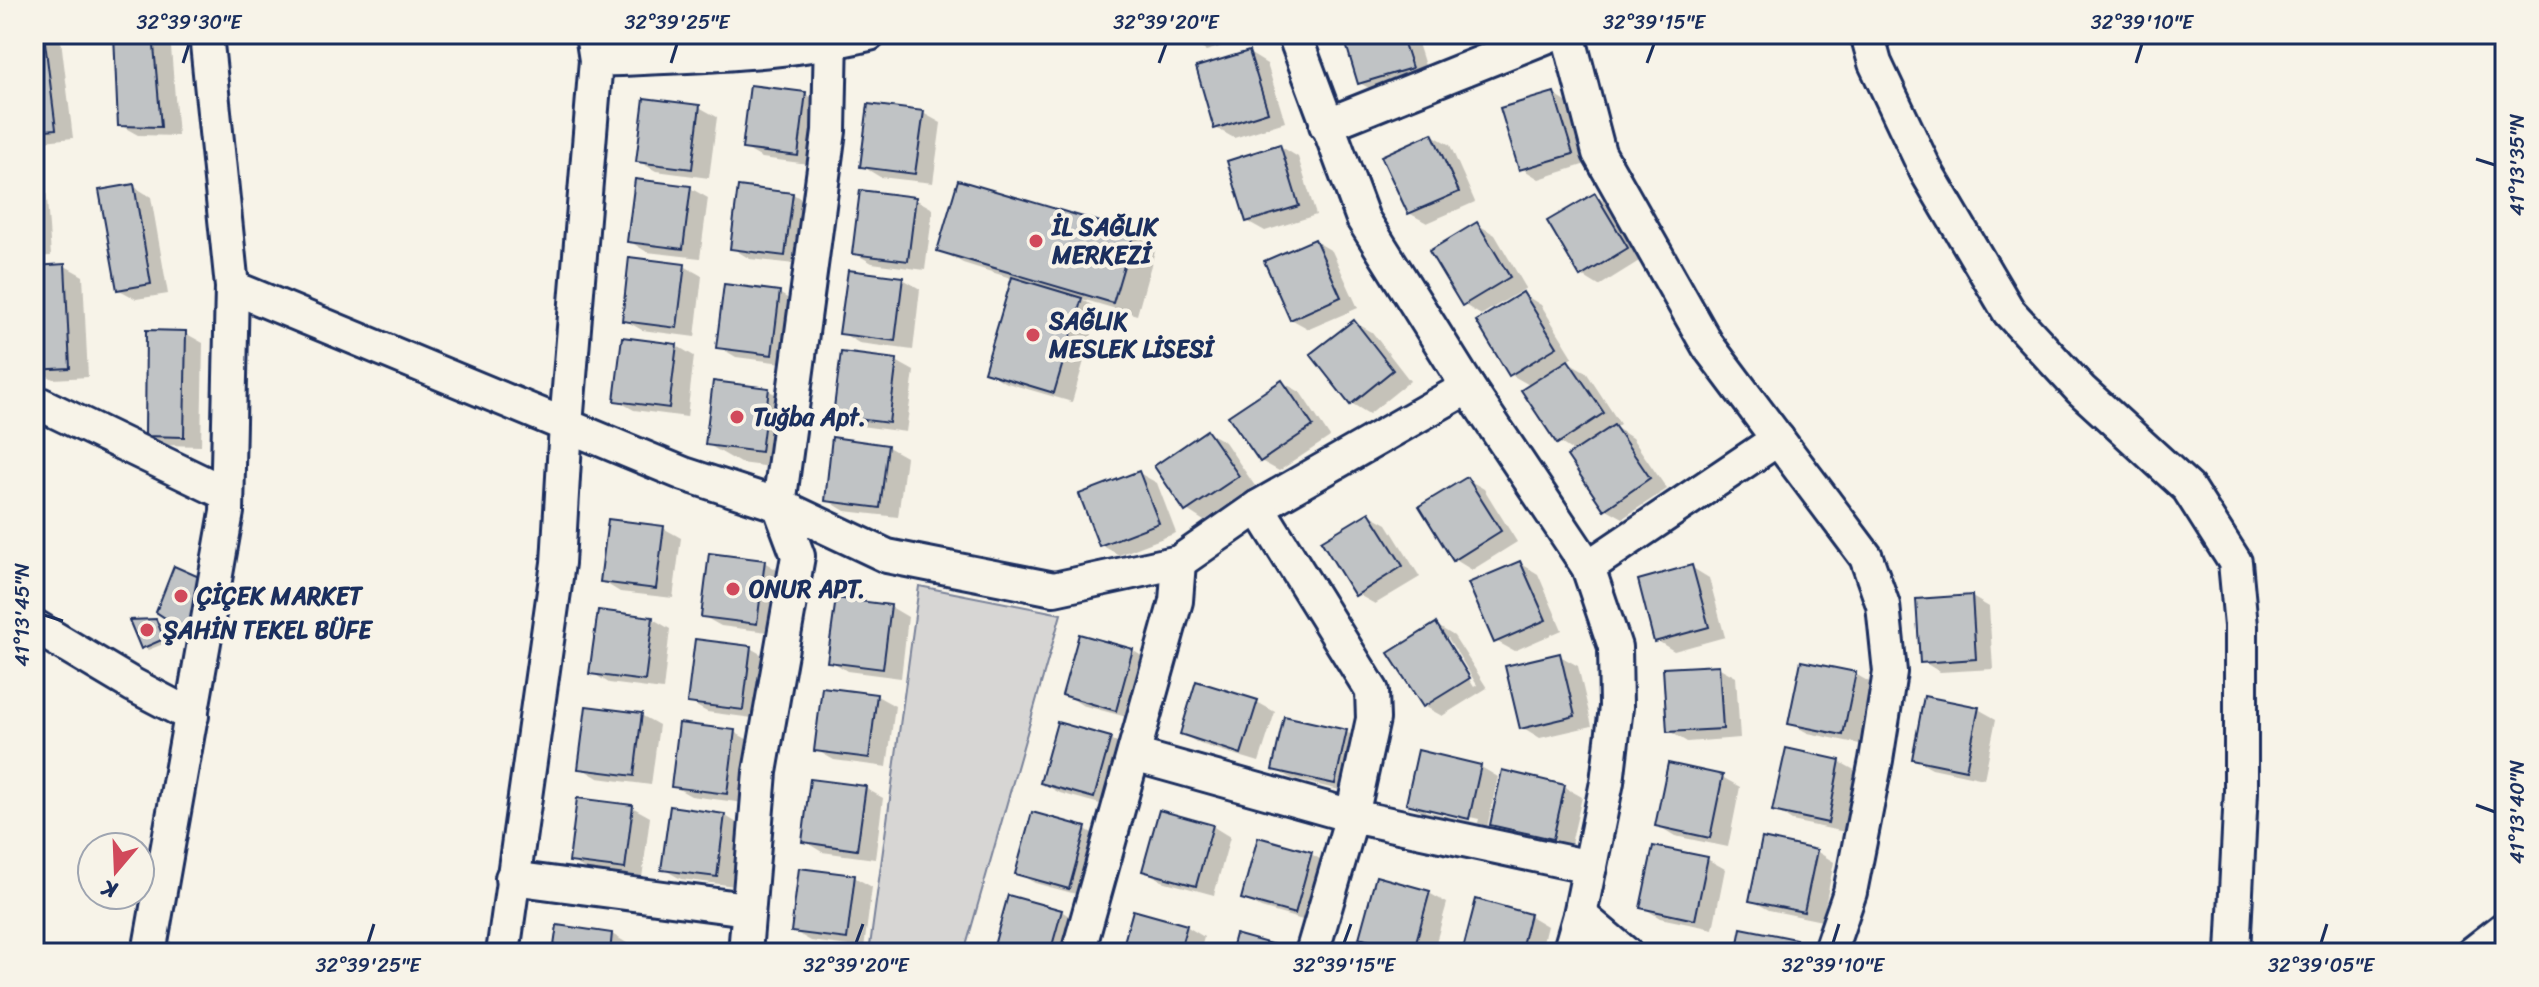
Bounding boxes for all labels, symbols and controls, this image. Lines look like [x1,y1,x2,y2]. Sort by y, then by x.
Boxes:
text: 32°39'30"E [137,5,243,40]
text: 32°39'25"E [625,5,731,40]
text: 32°39'20"E [1113,5,1221,40]
text: 32°39'15"E [1603,5,1707,40]
text: 32°39'10"E [2091,5,2195,40]
text: 41°13'35"N [2500,114,2535,216]
place label: İL SAĞLIK MERKEZİ [1050,206,1160,276]
marker: İL SAĞLIK MERKEZİ [1027,232,1045,250]
place label: SAĞLIK MESLEK LİSESİ [1048,300,1216,370]
marker: SAĞLIK MESLEK LİSESİ [1024,326,1042,344]
place label: Tuğba Apt. [753,396,866,438]
marker: Tuğba Apt. [728,408,746,426]
text: 41°13'45"N [5,563,40,667]
place label: ONUR APT. [749,568,865,610]
place label: ÇİÇEK MARKET [196,575,364,617]
marker: ONUR APT. [724,580,742,598]
marker: ÇİÇEK MARKET [172,587,190,605]
place label: ŞAHİN TEKEL BÜFE [162,609,373,651]
marker: ŞAHİN TEKEL BÜFE [138,621,156,639]
text: 41°13'40"N [2500,760,2535,864]
north arrow [76,831,156,911]
text: K [95,868,123,910]
text: 32°39'25"E [316,948,422,983]
text: 32°39'20"E [803,948,911,983]
text: 32°39'15"E [1293,948,1397,983]
text: 32°39'10"E [1782,948,1886,983]
text: 32°39'05"E [2268,948,2376,983]

